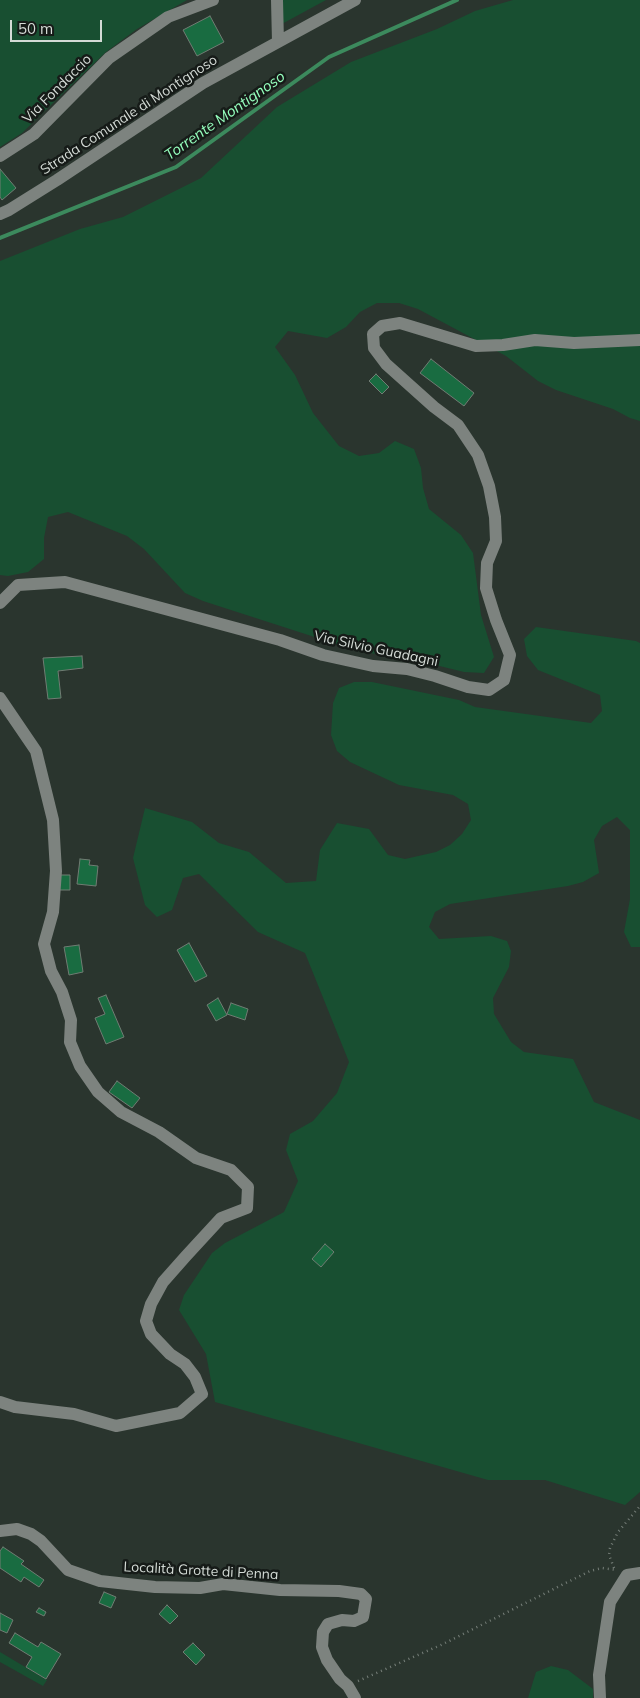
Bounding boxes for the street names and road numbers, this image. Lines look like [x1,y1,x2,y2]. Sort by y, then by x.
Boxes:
street label: Via Fondaccio [19,51,95,127]
street label: Strada Comunale di Montignoso [37,51,221,179]
street label: Via Silvio Guadagni [312,628,440,670]
street label: Località Grotte di Penna [123,1559,279,1583]

